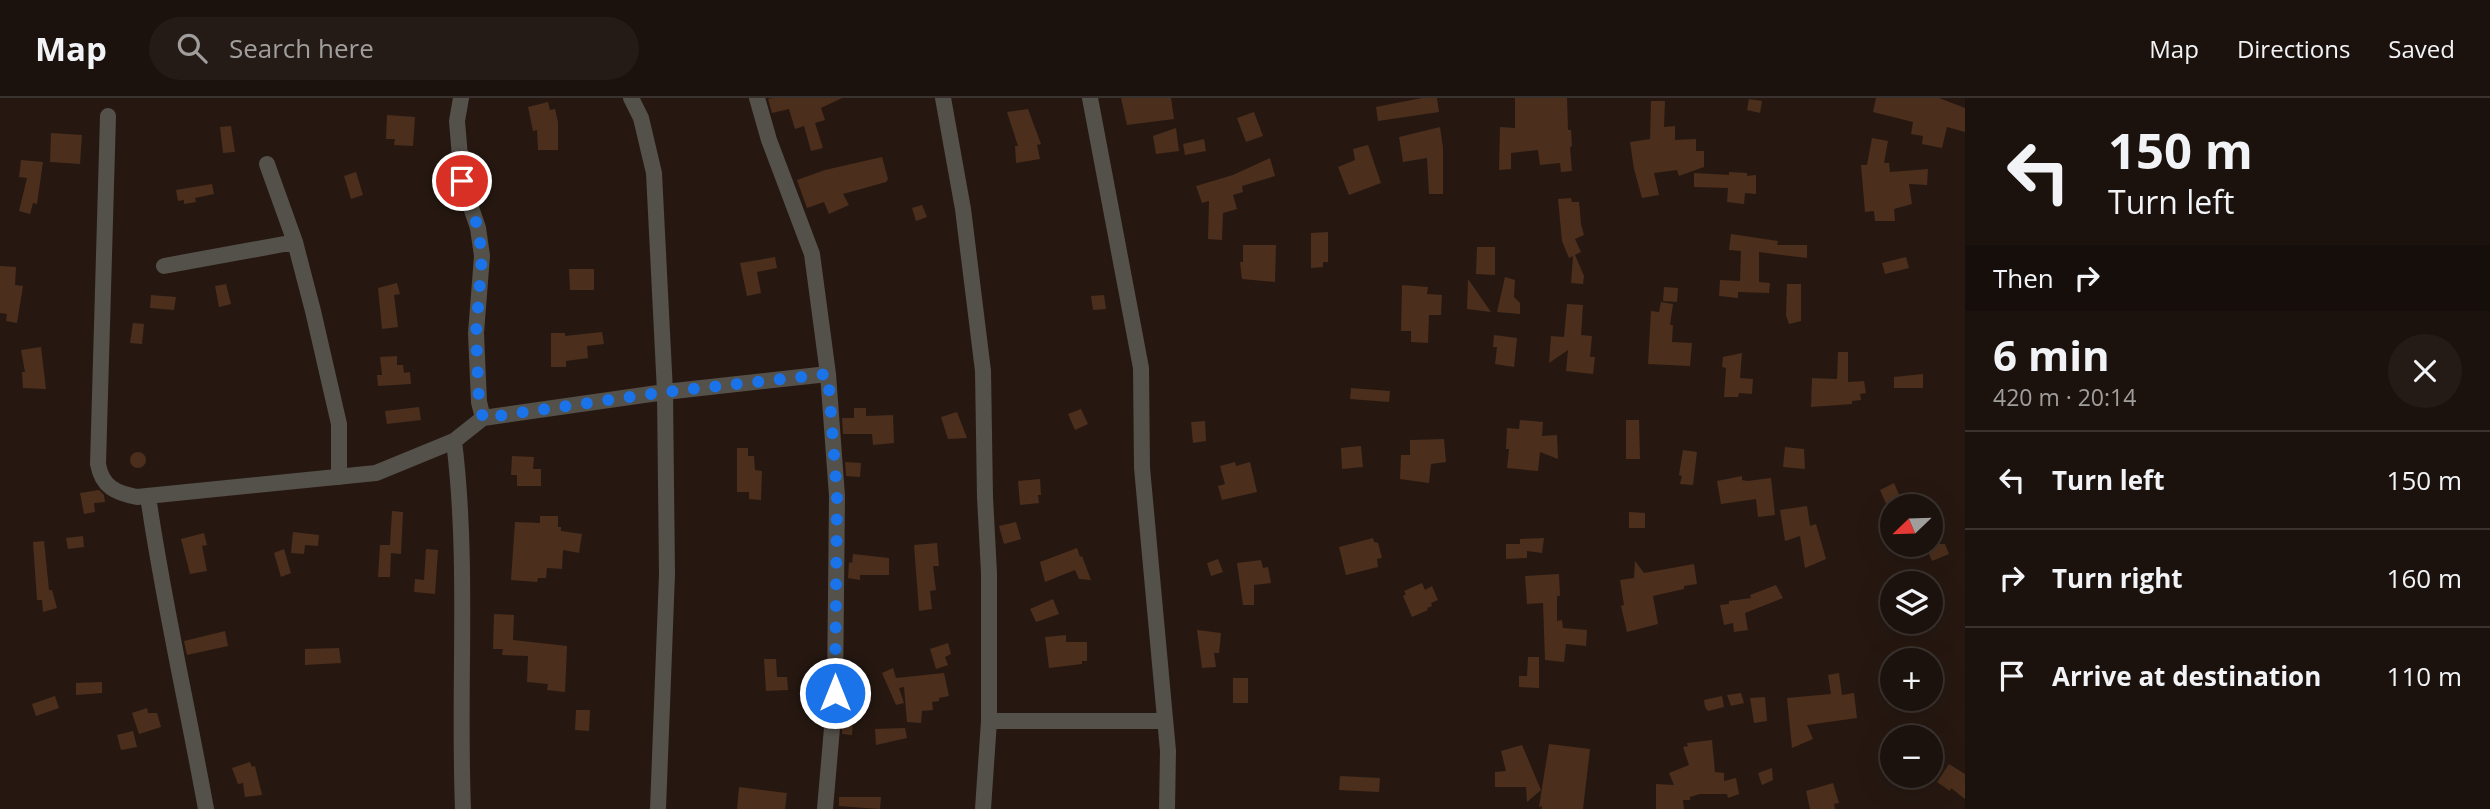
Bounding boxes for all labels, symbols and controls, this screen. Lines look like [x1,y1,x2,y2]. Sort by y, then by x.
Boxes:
search box [149,17,639,80]
text: Map [35,26,107,71]
icon: search [173,29,211,67]
text: Search here [229,30,374,66]
text: Map [2149,32,2199,65]
text: Directions [2237,32,2350,65]
text: Saved [2388,32,2455,65]
text: 150 m [2108,117,2253,183]
icon: left [1993,126,2084,217]
pin [432,151,492,211]
icon: arrive [443,162,481,200]
text: Turn left [2108,180,2234,223]
icon: right [2068,259,2106,297]
text: Then [1993,260,2054,296]
text: 6 min [1993,326,2110,383]
button: close [2388,334,2462,408]
text: 420 m · 20:14 [1993,381,2136,413]
icon: left [1993,461,2031,499]
text: Turn left [2052,462,2164,498]
text: 150 m [2387,462,2462,498]
north arrow [1880,494,1942,556]
map controls [1880,494,1943,788]
icon: right [1993,559,2031,597]
text: Turn right [2052,560,2183,596]
text: 160 m [2387,560,2462,596]
button: layers [1880,571,1943,634]
button: + [1880,648,1943,711]
position arrow [798,656,872,730]
icon: arrive [1993,657,2031,695]
text: Arrive at destination [2052,658,2321,694]
text: 110 m [2387,658,2462,694]
button: − [1880,725,1943,788]

